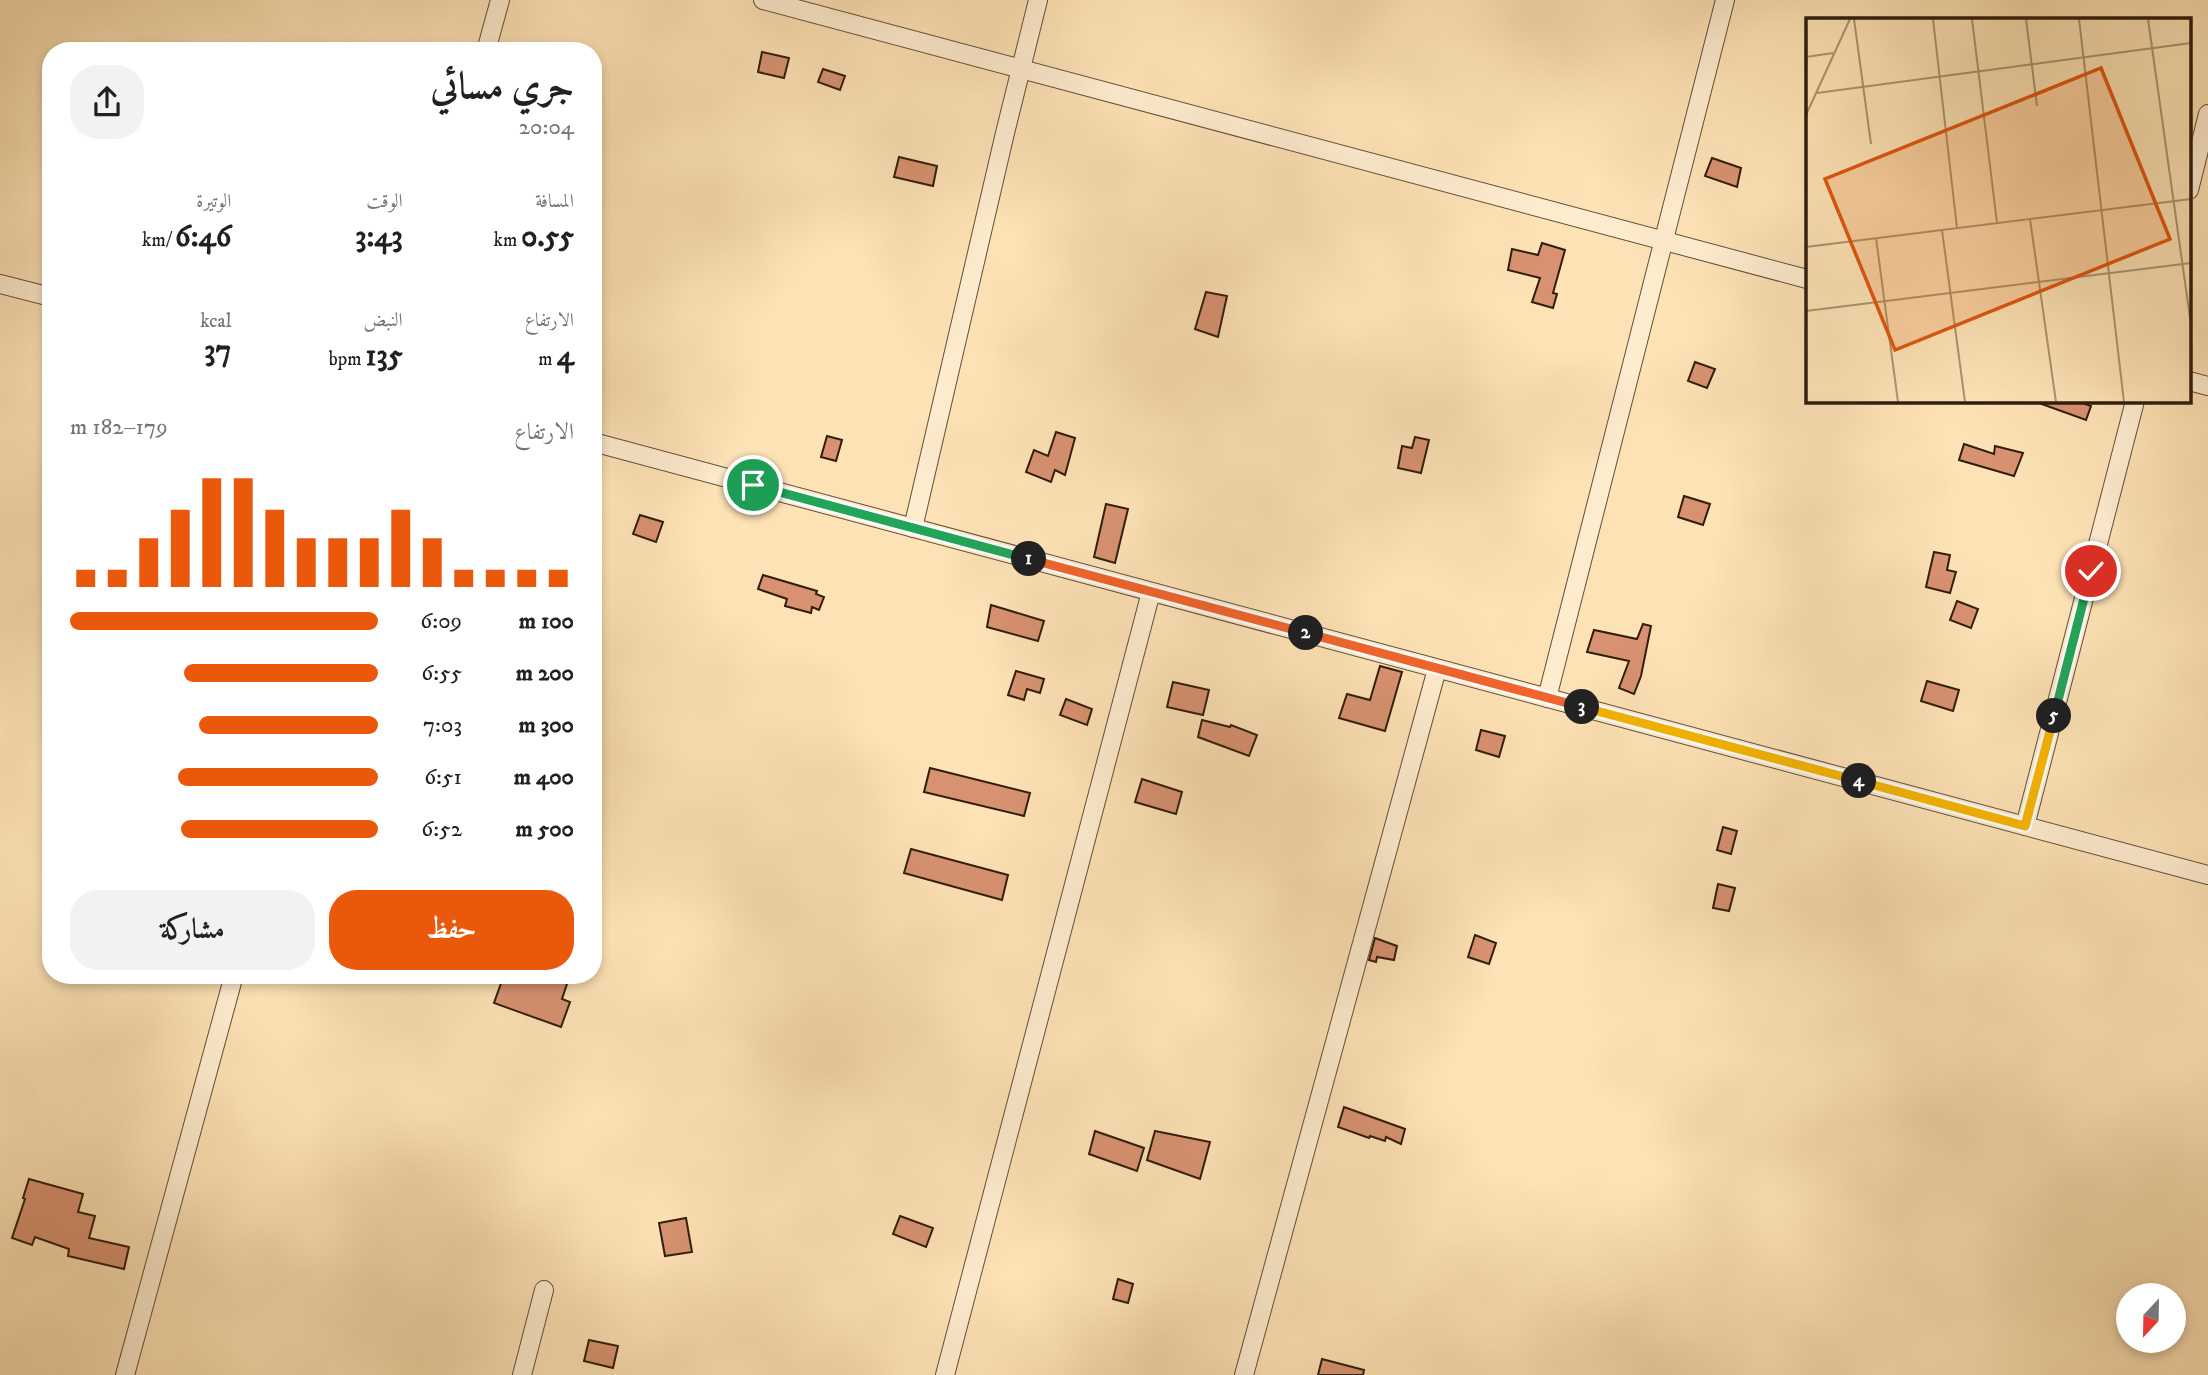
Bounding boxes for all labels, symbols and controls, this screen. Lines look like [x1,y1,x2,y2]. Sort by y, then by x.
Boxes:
inset map [1806,18,2190,402]
text: جري مسائي [430,63,574,111]
button: share [70,65,144,139]
text: 20:04 [519,113,574,142]
text: الوتيرة [196,190,231,213]
text: الوقت [366,190,403,213]
text: المسافة [535,190,574,213]
text: 6:46 [175,219,231,256]
text: 3:43 [355,219,403,256]
text: 0.55 [521,219,574,256]
text: /km [142,229,175,252]
text: km [493,229,521,252]
text: النبض [364,309,403,332]
text: الارتفاع [525,309,574,332]
text: kcal [200,310,231,333]
text: 37 [204,333,231,370]
text: 135 [366,338,403,375]
text: 4 [557,338,574,375]
text: bpm [329,348,366,371]
text: m [538,348,557,371]
text: 179–182 m [70,413,168,442]
text: الارتفاع [514,418,574,447]
pin [723,455,783,515]
icon: arrive [734,466,772,504]
pin [2061,541,2121,601]
pin: 1 [1012,542,1046,576]
text: 1 [1025,547,1032,570]
icon: check [2072,552,2110,590]
text: 6:09 [420,607,462,636]
text: 100 m [519,607,574,636]
pin: 2 [1288,616,1324,650]
text: 2 [1301,621,1310,644]
text: 6:55 [421,659,462,688]
text: 200 m [516,659,574,688]
pin: 3 [1564,690,1600,724]
text: 3 [1578,695,1585,718]
pin: 5 [2036,698,2072,734]
text: 5 [2049,704,2058,727]
text: 7:03 [423,711,462,740]
text: 300 m [518,711,574,740]
text: 6:51 [424,763,462,792]
text: 400 m [514,763,574,792]
pin: 4 [1842,764,1876,798]
text: 4 [1853,769,1864,792]
text: 6:52 [421,815,462,844]
text: 500 m [516,815,574,844]
button: مشاركة [70,890,315,970]
button: حفظ [329,890,574,970]
north arrow [2116,1283,2186,1353]
map controls [2116,1283,2186,1353]

